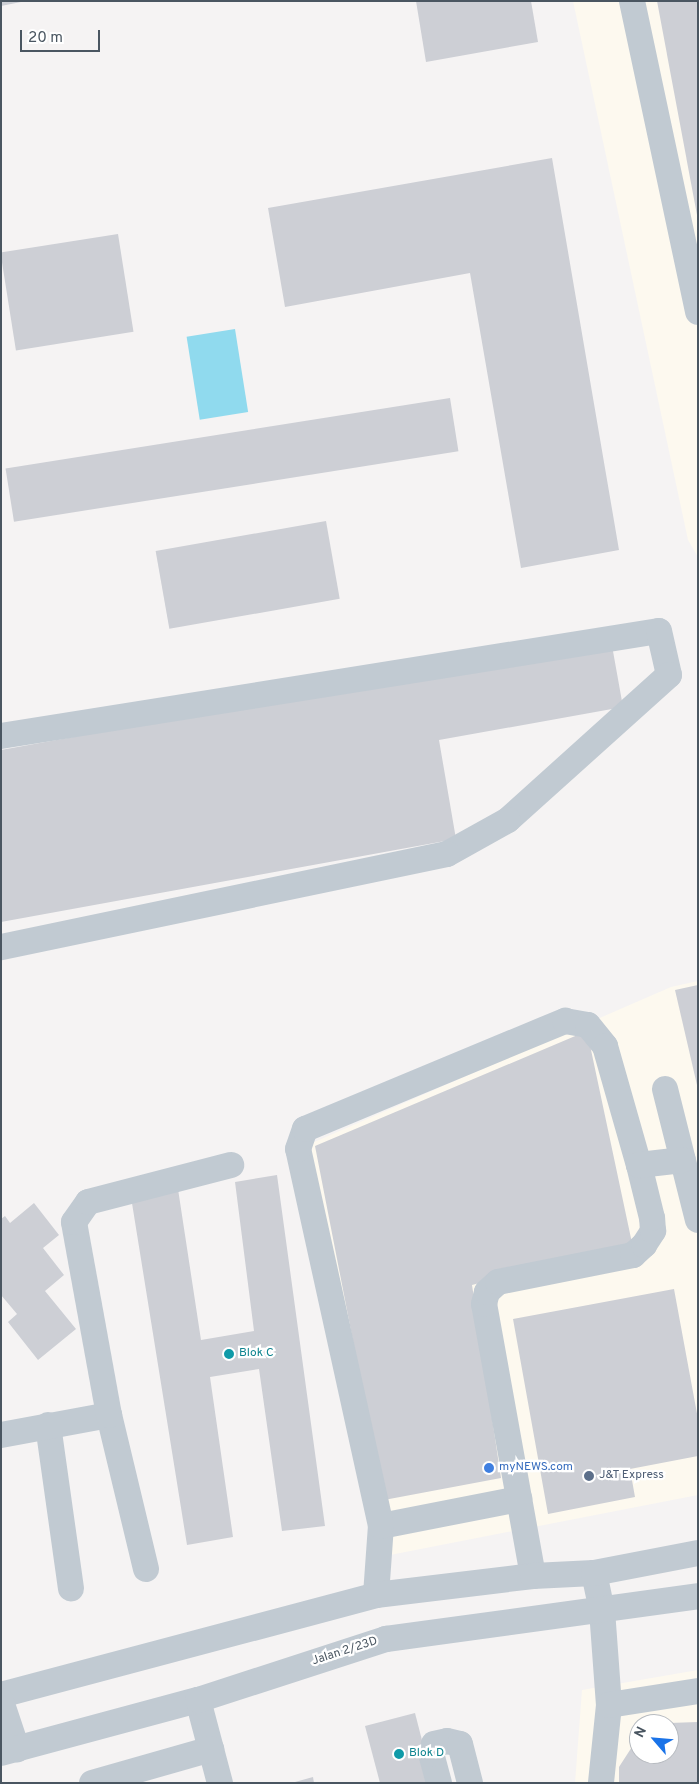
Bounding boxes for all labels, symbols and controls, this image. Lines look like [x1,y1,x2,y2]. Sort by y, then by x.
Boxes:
scale bar [22,20,102,52]
text: 20 m [28,29,63,48]
place label: Blok C [239,1347,274,1361]
marker: Blok C [223,1348,235,1360]
place label: myNEWS.com [499,1461,573,1475]
marker: myNEWS.com [483,1462,495,1474]
place label: J&T Express [599,1469,664,1483]
marker: J&T Express [583,1470,595,1482]
street label: Jalan 2/23D [310,1635,380,1669]
north arrow [629,1714,679,1764]
text: N [631,1724,651,1741]
place label: Blok D [409,1747,444,1761]
marker: Blok D [393,1748,405,1760]

